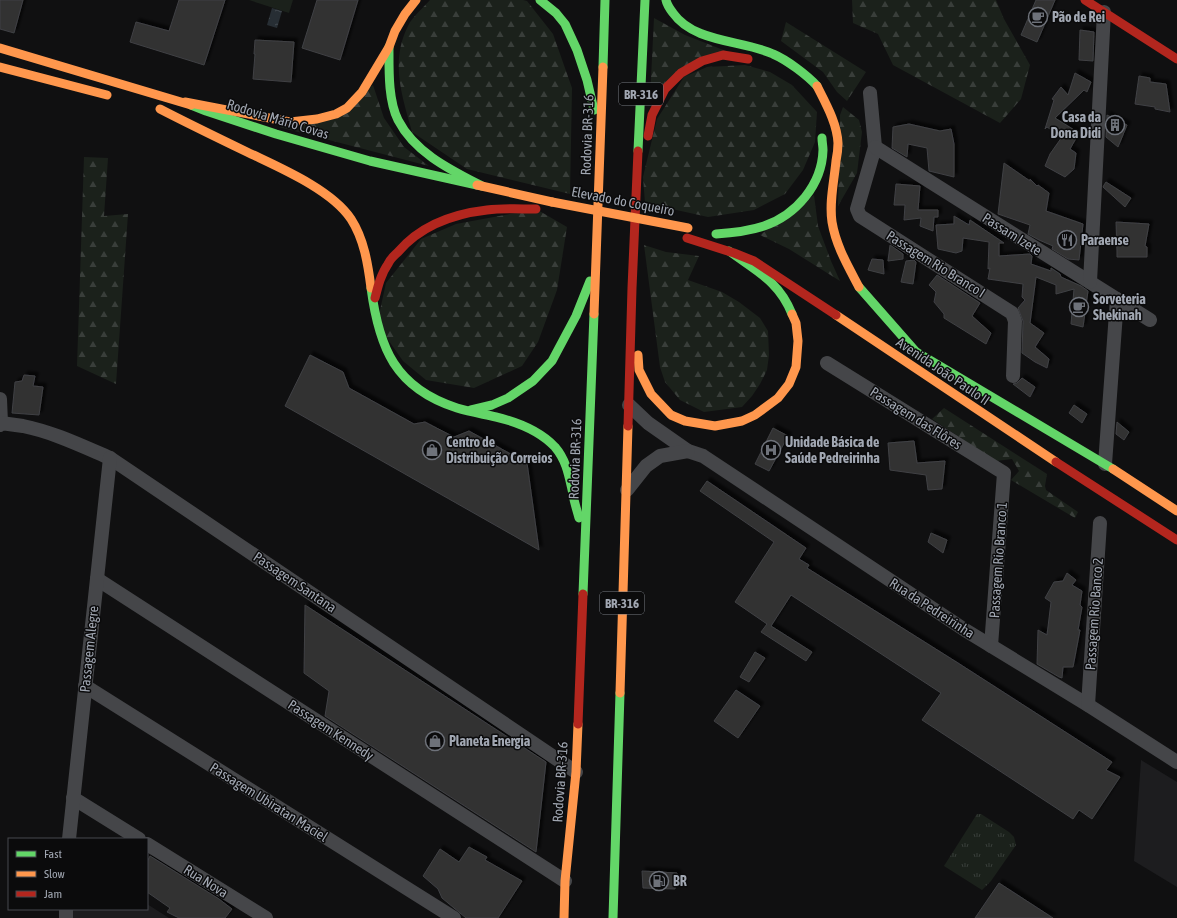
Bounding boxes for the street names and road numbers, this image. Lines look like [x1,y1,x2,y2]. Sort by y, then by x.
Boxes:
road number: BR-316 [619,83,663,105]
street label: Rodovia BR-316 [578,94,596,176]
street label: Rodovia Mário Covas [225,96,331,142]
street label: Elevado do Coqueiro [570,183,676,219]
street label: Passam Izete [980,210,1044,258]
street label: Passagem Rio Branco I [884,227,988,301]
street label: Avenida João Paulo II [893,334,993,408]
street label: Passagem das Flôres [867,383,965,453]
street label: Rodovia BR-316 [566,418,584,500]
street label: Passagem Rio Branco 1 [986,501,1010,619]
street label: Passagem Santana [250,548,340,616]
street label: Passagem Rio Banco 2 [1082,557,1106,671]
street label: Rua da Pedreirinha [887,575,977,641]
road number: BR-316 [600,592,644,614]
street label: Passagem Alegre [77,605,101,693]
street label: Passagem Kennedy [285,696,377,764]
street label: Rodovia BR-316 [549,741,571,823]
street label: Passagem Ubiratan Maciel [207,759,331,845]
street label: Rua Nova [181,861,231,901]

